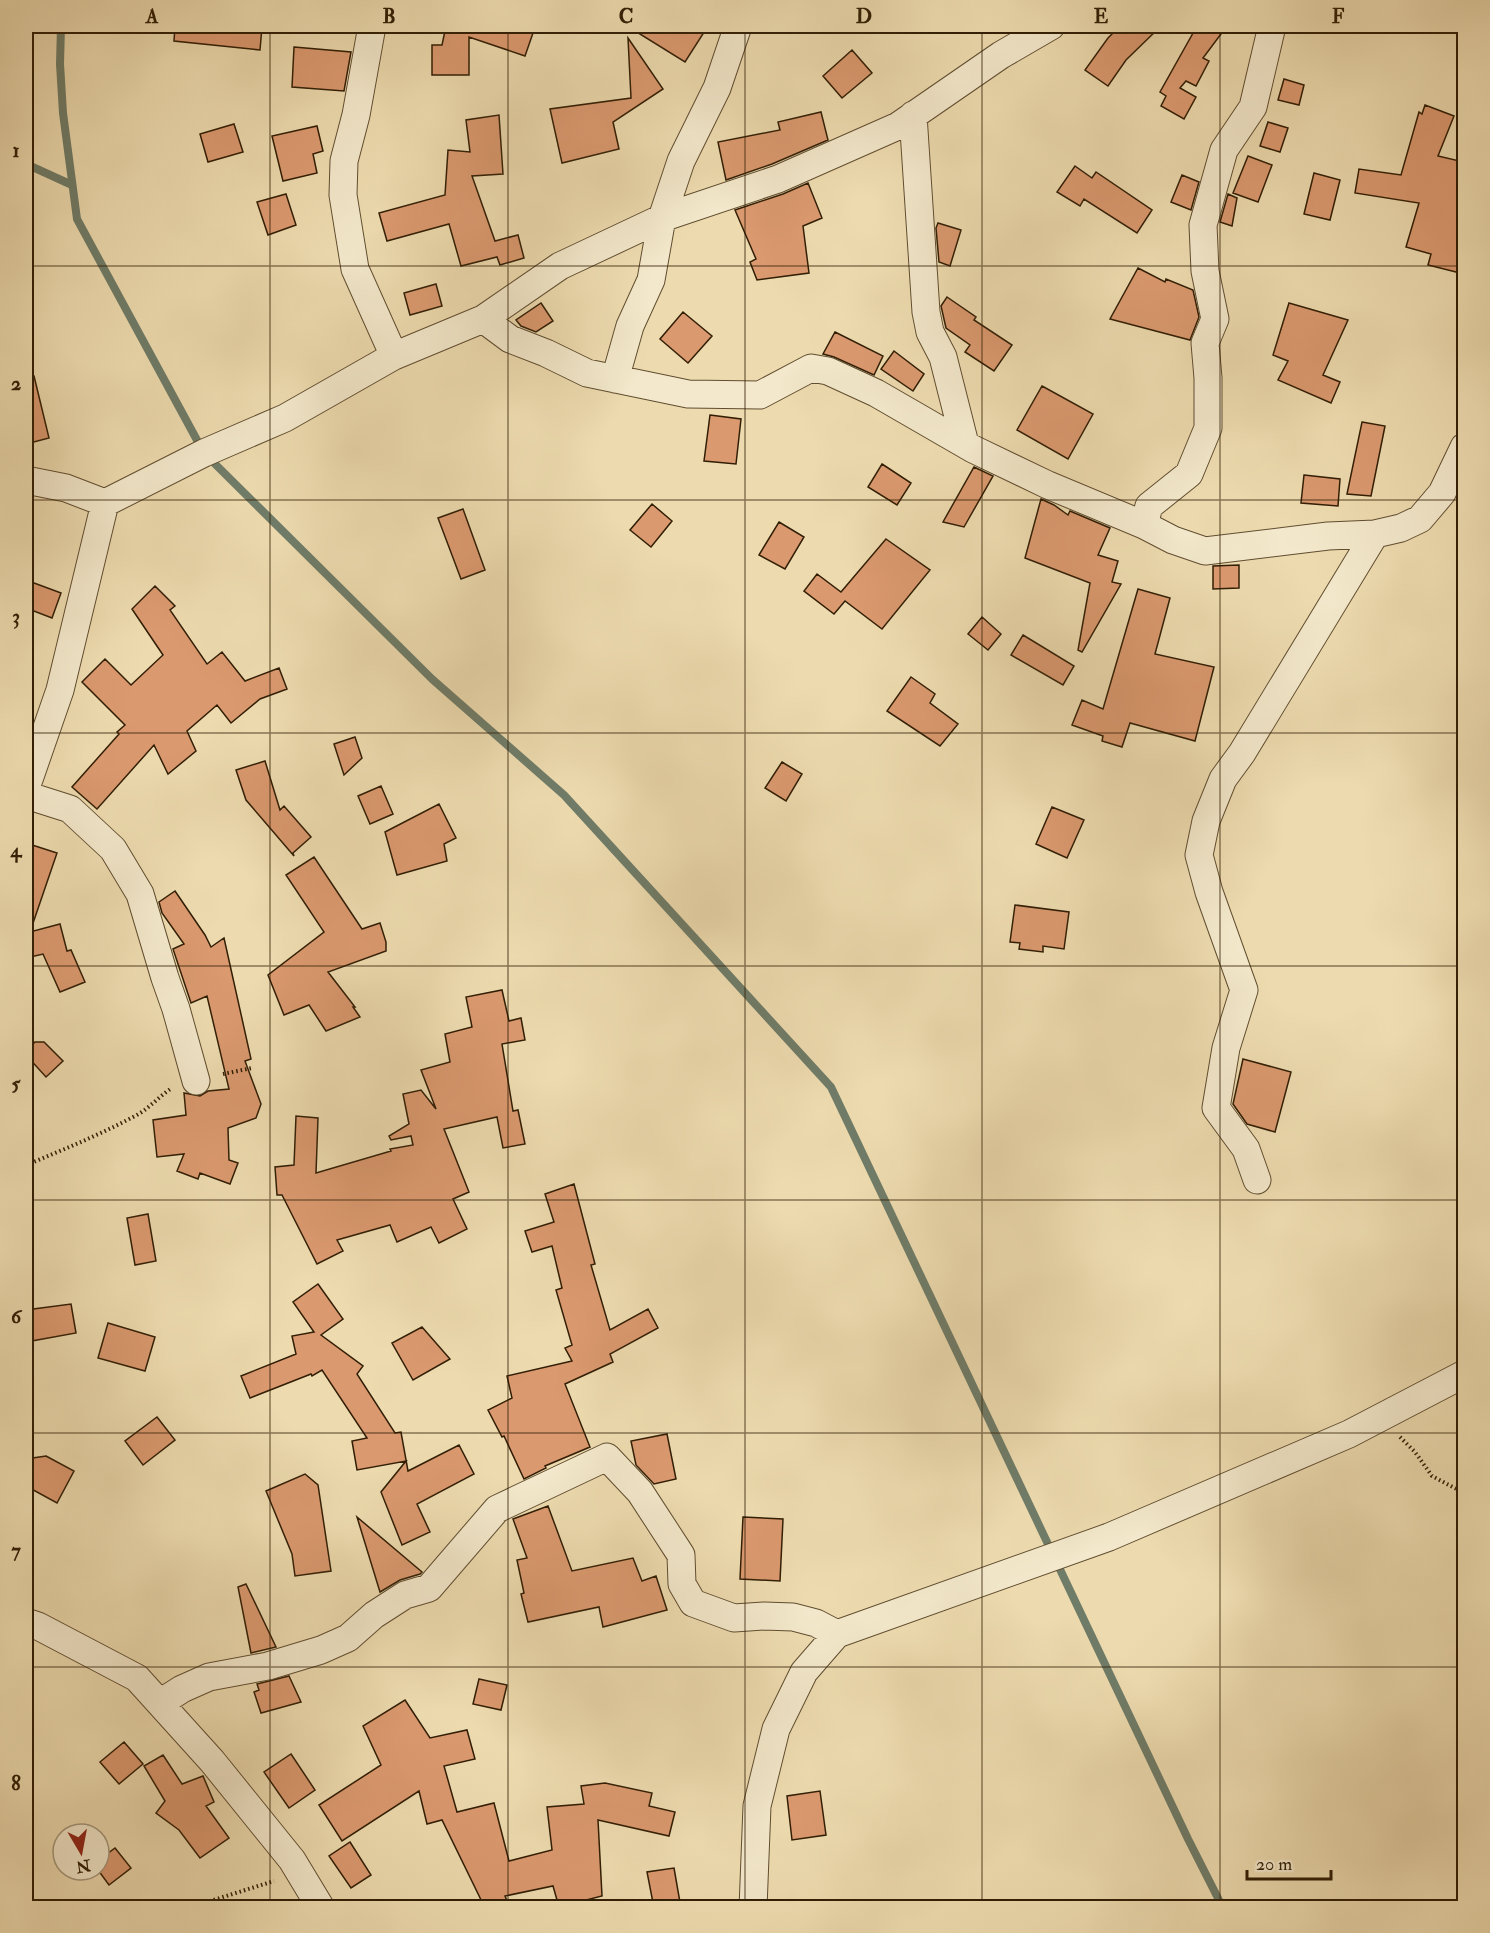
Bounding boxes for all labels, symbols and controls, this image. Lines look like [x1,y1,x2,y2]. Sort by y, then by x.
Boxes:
text: A [145,4,159,29]
text: B [382,4,396,29]
text: C [619,4,633,29]
text: D [856,4,872,29]
text: E [1094,4,1109,29]
text: F [1332,4,1345,29]
text: 1 [12,138,20,163]
text: 2 [11,371,21,396]
text: 3 [12,604,20,629]
text: 4 [10,838,23,863]
text: 5 [12,1071,22,1096]
text: 6 [11,1304,23,1329]
text: 7 [11,1538,21,1563]
text: 8 [11,1771,21,1796]
north arrow [51,1822,111,1882]
scale bar [1247,1843,1331,1881]
text: 20 m [1256,1853,1292,1876]
text: N [74,1855,93,1877]

